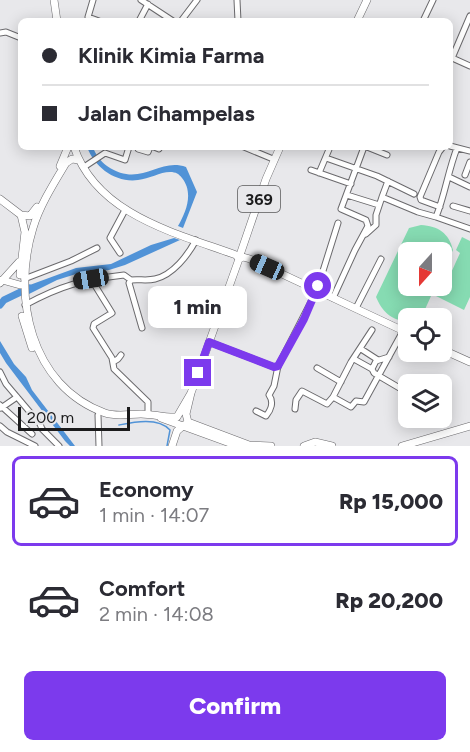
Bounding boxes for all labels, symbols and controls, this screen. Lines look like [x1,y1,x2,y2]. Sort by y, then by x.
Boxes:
text: Klinik Kimia Farma [78,42,264,69]
text: Jalan Cihampelas [78,100,255,127]
road number: 369 [238,186,280,212]
north arrow [398,242,452,296]
map controls [398,242,452,428]
car [247,251,287,283]
car [72,267,110,291]
route start [304,272,331,299]
callout: 1 min [148,286,248,328]
text: 1 min [174,295,221,319]
button: locate [398,308,452,362]
route end [184,359,211,386]
button: layers [398,374,452,428]
scale bar [18,404,130,432]
text: 200 m [27,408,74,427]
icon: car [27,474,81,528]
text: Economy [99,476,194,503]
text: Rp 15,000 [339,488,443,515]
text: 1 min · 14:07 [99,503,209,527]
icon: car [27,573,81,627]
text: Comfort [99,575,185,602]
text: Rp 20,200 [335,587,443,614]
text: 2 min · 14:08 [99,602,214,626]
button: Confirm [24,671,446,740]

